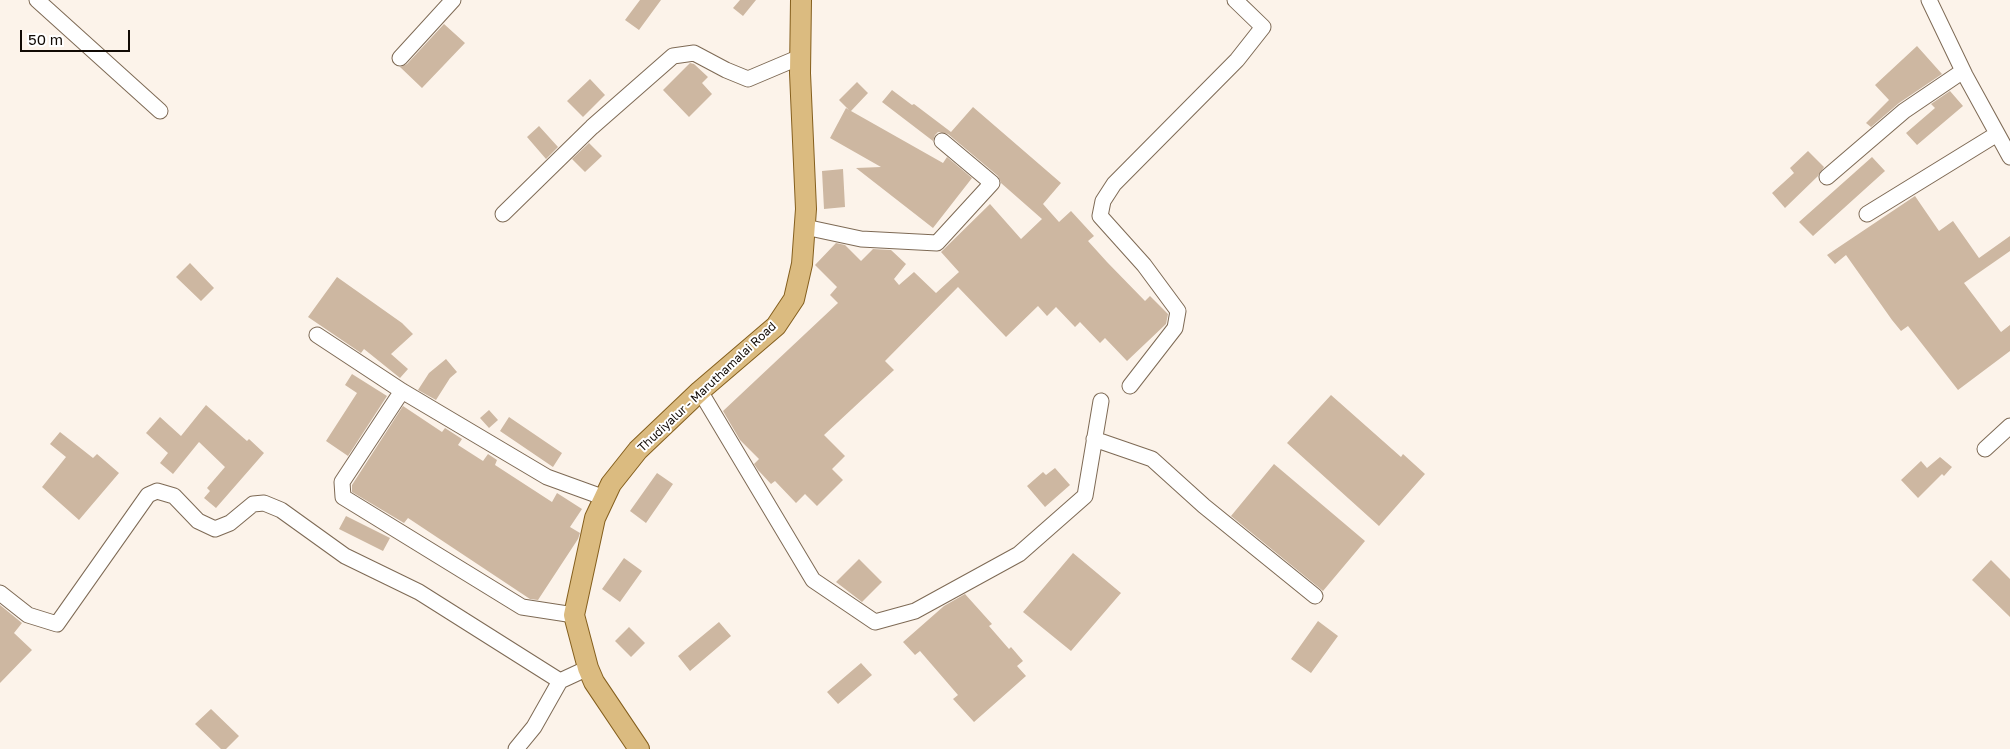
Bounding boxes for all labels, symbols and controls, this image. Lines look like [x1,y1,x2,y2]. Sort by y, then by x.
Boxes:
scale bar [22,20,132,52]
text: 50 m [28,30,63,48]
street label: Thudiyalur - Maruthamalai Road [635,319,779,455]

